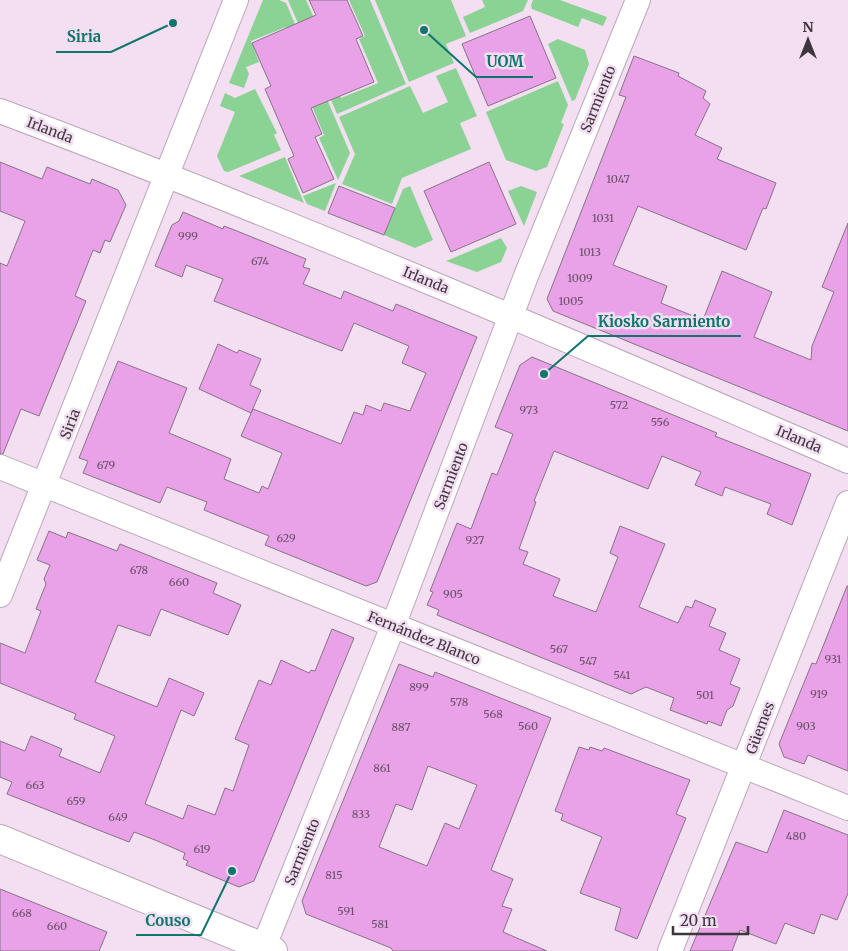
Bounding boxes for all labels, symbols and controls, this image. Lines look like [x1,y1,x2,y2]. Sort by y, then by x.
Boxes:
north arrow [783,15,833,65]
text: N [802,18,814,36]
callout: Siria [56,22,111,52]
text: Siria [67,27,102,46]
callout: UOM [476,47,533,77]
text: UOM [486,52,524,71]
street label: Sarmiento [576,63,620,135]
street label: Irlanda [24,113,76,147]
house number: 1047 [606,172,630,186]
house number: 1031 [592,211,614,225]
house number: 999 [178,229,198,243]
house number: 1013 [579,245,601,259]
house number: 674 [251,254,269,268]
street label: Irlanda [400,263,452,298]
house number: 1009 [567,271,593,285]
house number: 1005 [559,294,583,308]
callout: Kiosko Sarmiento [588,306,741,336]
text: Kiosko Sarmiento [598,312,730,331]
house number: 572 [610,398,628,412]
house number: 973 [520,403,538,417]
street label: Siria [56,406,84,442]
house number: 556 [651,415,670,429]
street label: Irlanda [773,421,825,457]
street label: Sarmiento [430,440,472,512]
house number: 679 [97,458,116,472]
house number: 629 [276,531,296,545]
house number: 927 [466,533,484,547]
house number: 678 [130,563,149,577]
house number: 660 [169,575,189,589]
house number: 905 [443,587,463,601]
street label: Fernández Blanco [365,607,483,669]
house number: 567 [550,642,568,656]
house number: 931 [825,652,842,666]
house number: 547 [579,654,597,668]
house number: 541 [613,668,631,682]
house number: 899 [409,680,429,694]
house number: 919 [810,687,828,701]
house number: 501 [696,688,714,702]
house number: 578 [450,695,469,709]
street label: Güemes [742,699,778,757]
house number: 568 [483,707,503,721]
house number: 560 [518,719,538,733]
house number: 903 [796,719,816,733]
house number: 887 [391,720,411,734]
house number: 861 [373,761,391,775]
house number: 663 [26,778,44,792]
house number: 659 [67,794,86,808]
house number: 833 [352,807,370,821]
house number: 649 [108,810,128,824]
street label: Sarmiento [280,816,324,888]
house number: 480 [786,829,806,843]
house number: 619 [193,842,211,856]
house number: 815 [325,868,343,882]
house number: 591 [337,904,355,918]
scale bar [673,904,748,936]
callout: Couso [136,905,201,935]
house number: 668 [12,906,32,920]
text: Couso [146,911,190,930]
text: 20 m [680,911,717,930]
house number: 581 [371,917,389,931]
house number: 660 [47,919,67,933]

